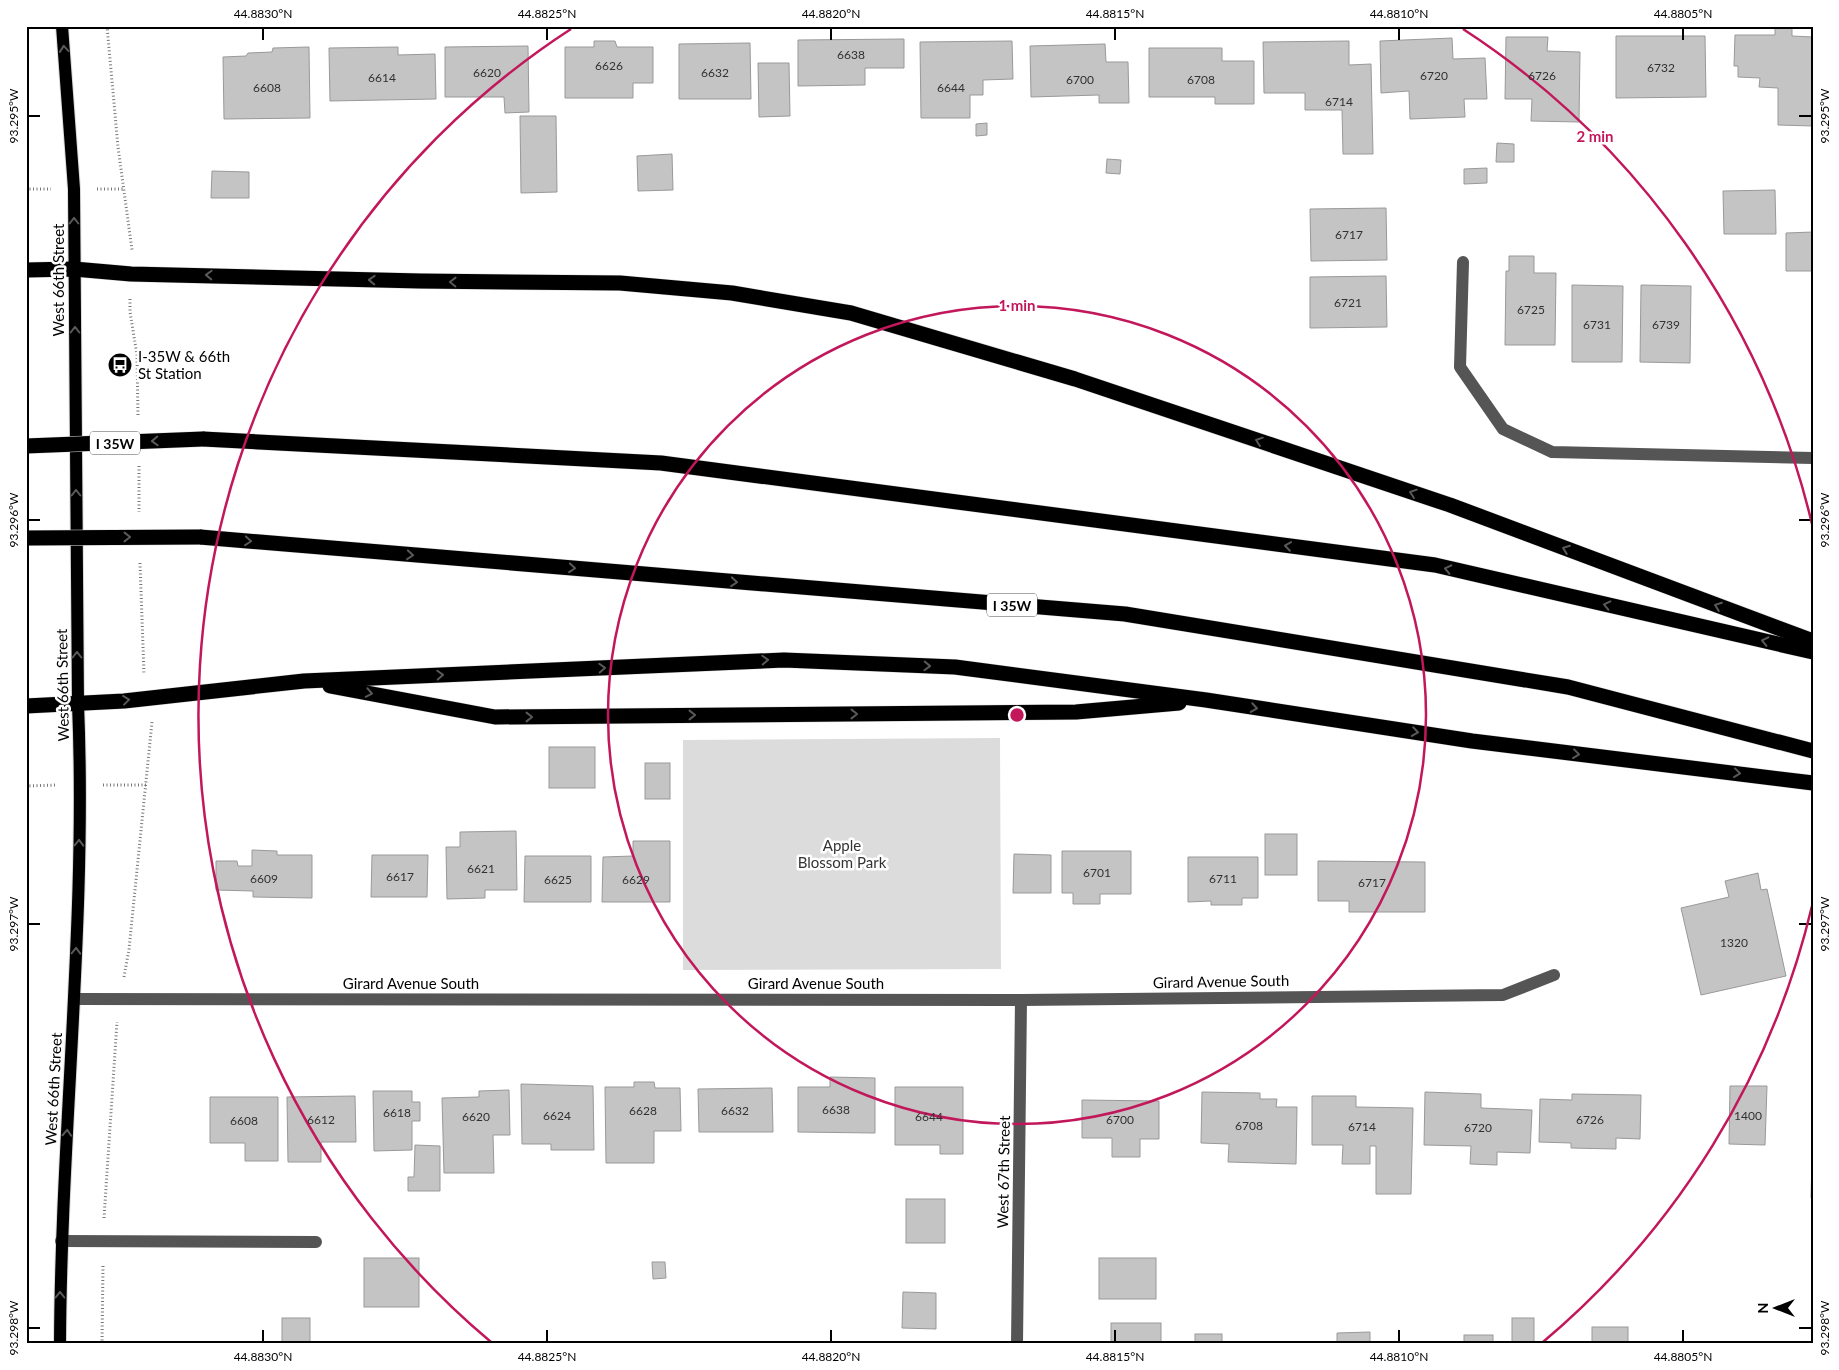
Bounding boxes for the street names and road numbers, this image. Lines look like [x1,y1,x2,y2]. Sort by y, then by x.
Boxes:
street label: West 66th Street [49,223,67,336]
road number: I 35W [90,432,140,454]
road number: I 35W [987,594,1037,616]
street label: West 66th Street [52,628,72,742]
street label: Girard Avenue South [1153,971,1289,991]
street label: Girard Avenue South [343,974,479,992]
street label: Girard Avenue South [748,974,884,992]
street label: West 66th Street [41,1032,65,1146]
street label: West 67th Street [993,1115,1013,1229]

